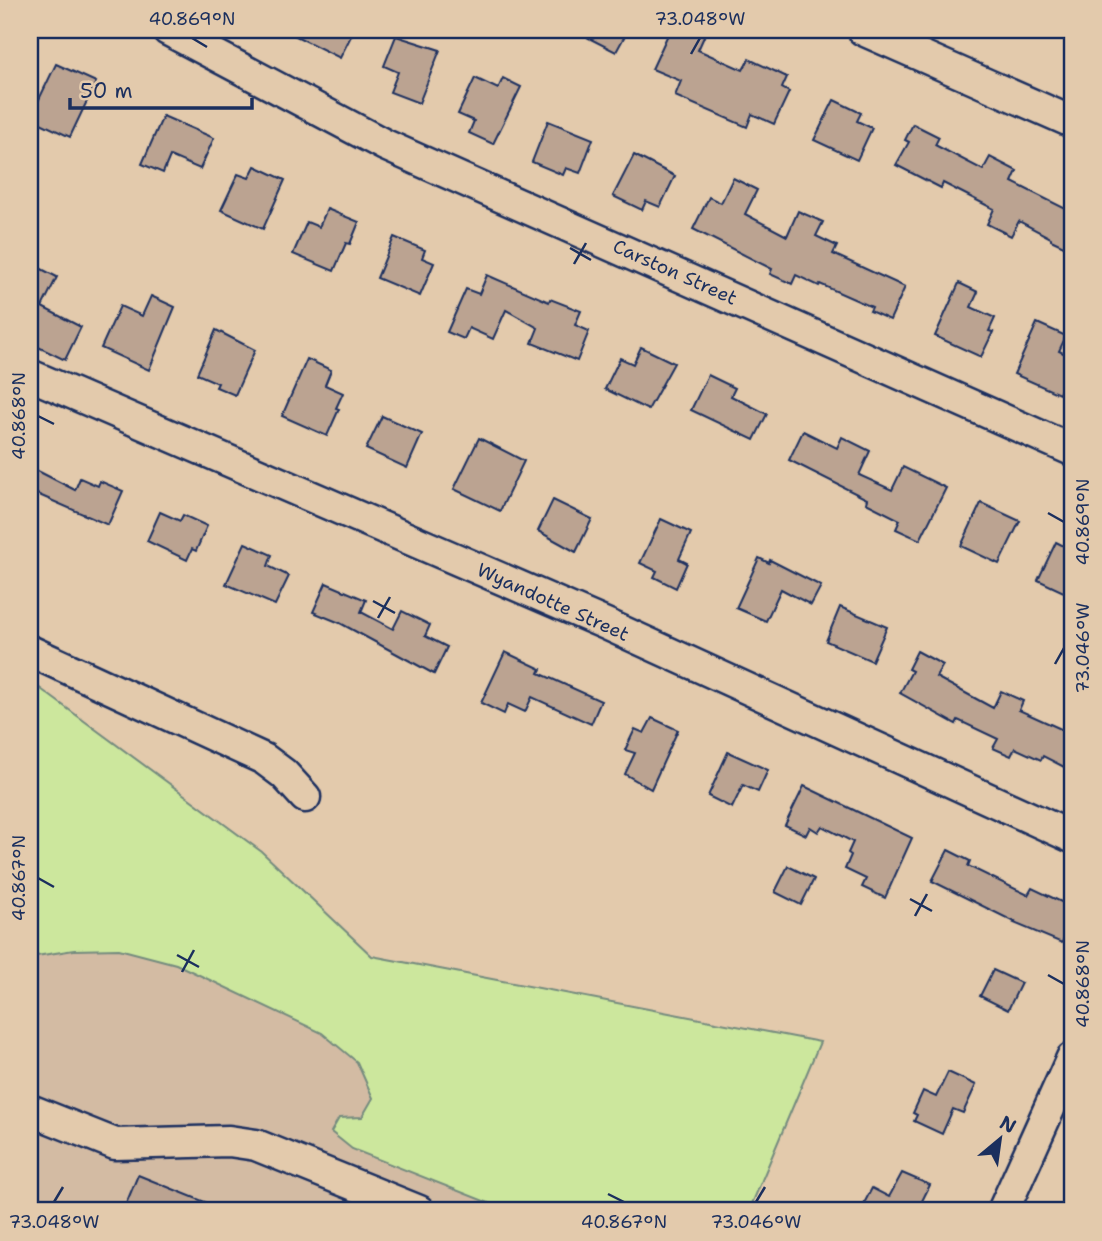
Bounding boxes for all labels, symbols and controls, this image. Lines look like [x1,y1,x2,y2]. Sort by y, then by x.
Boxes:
text: 40.869°N [148,7,236,31]
text: 73.048°W [655,7,745,31]
scale bar [70,66,252,110]
text: 50 m [80,77,133,105]
street label: Carston Street [609,233,741,311]
text: 40.868°N [7,372,31,460]
text: 40.869°N [1071,478,1095,566]
street label: Wyandotte Street [473,557,633,647]
text: 73.046°W [1071,602,1095,694]
text: 40.867°N [7,835,31,921]
text: 40.868°N [1071,940,1095,1028]
north arrow [965,1104,1036,1174]
text: N [995,1110,1021,1139]
text: 73.048°W [9,1210,99,1234]
text: 40.867°N [581,1210,667,1234]
text: 73.046°W [710,1210,802,1234]

